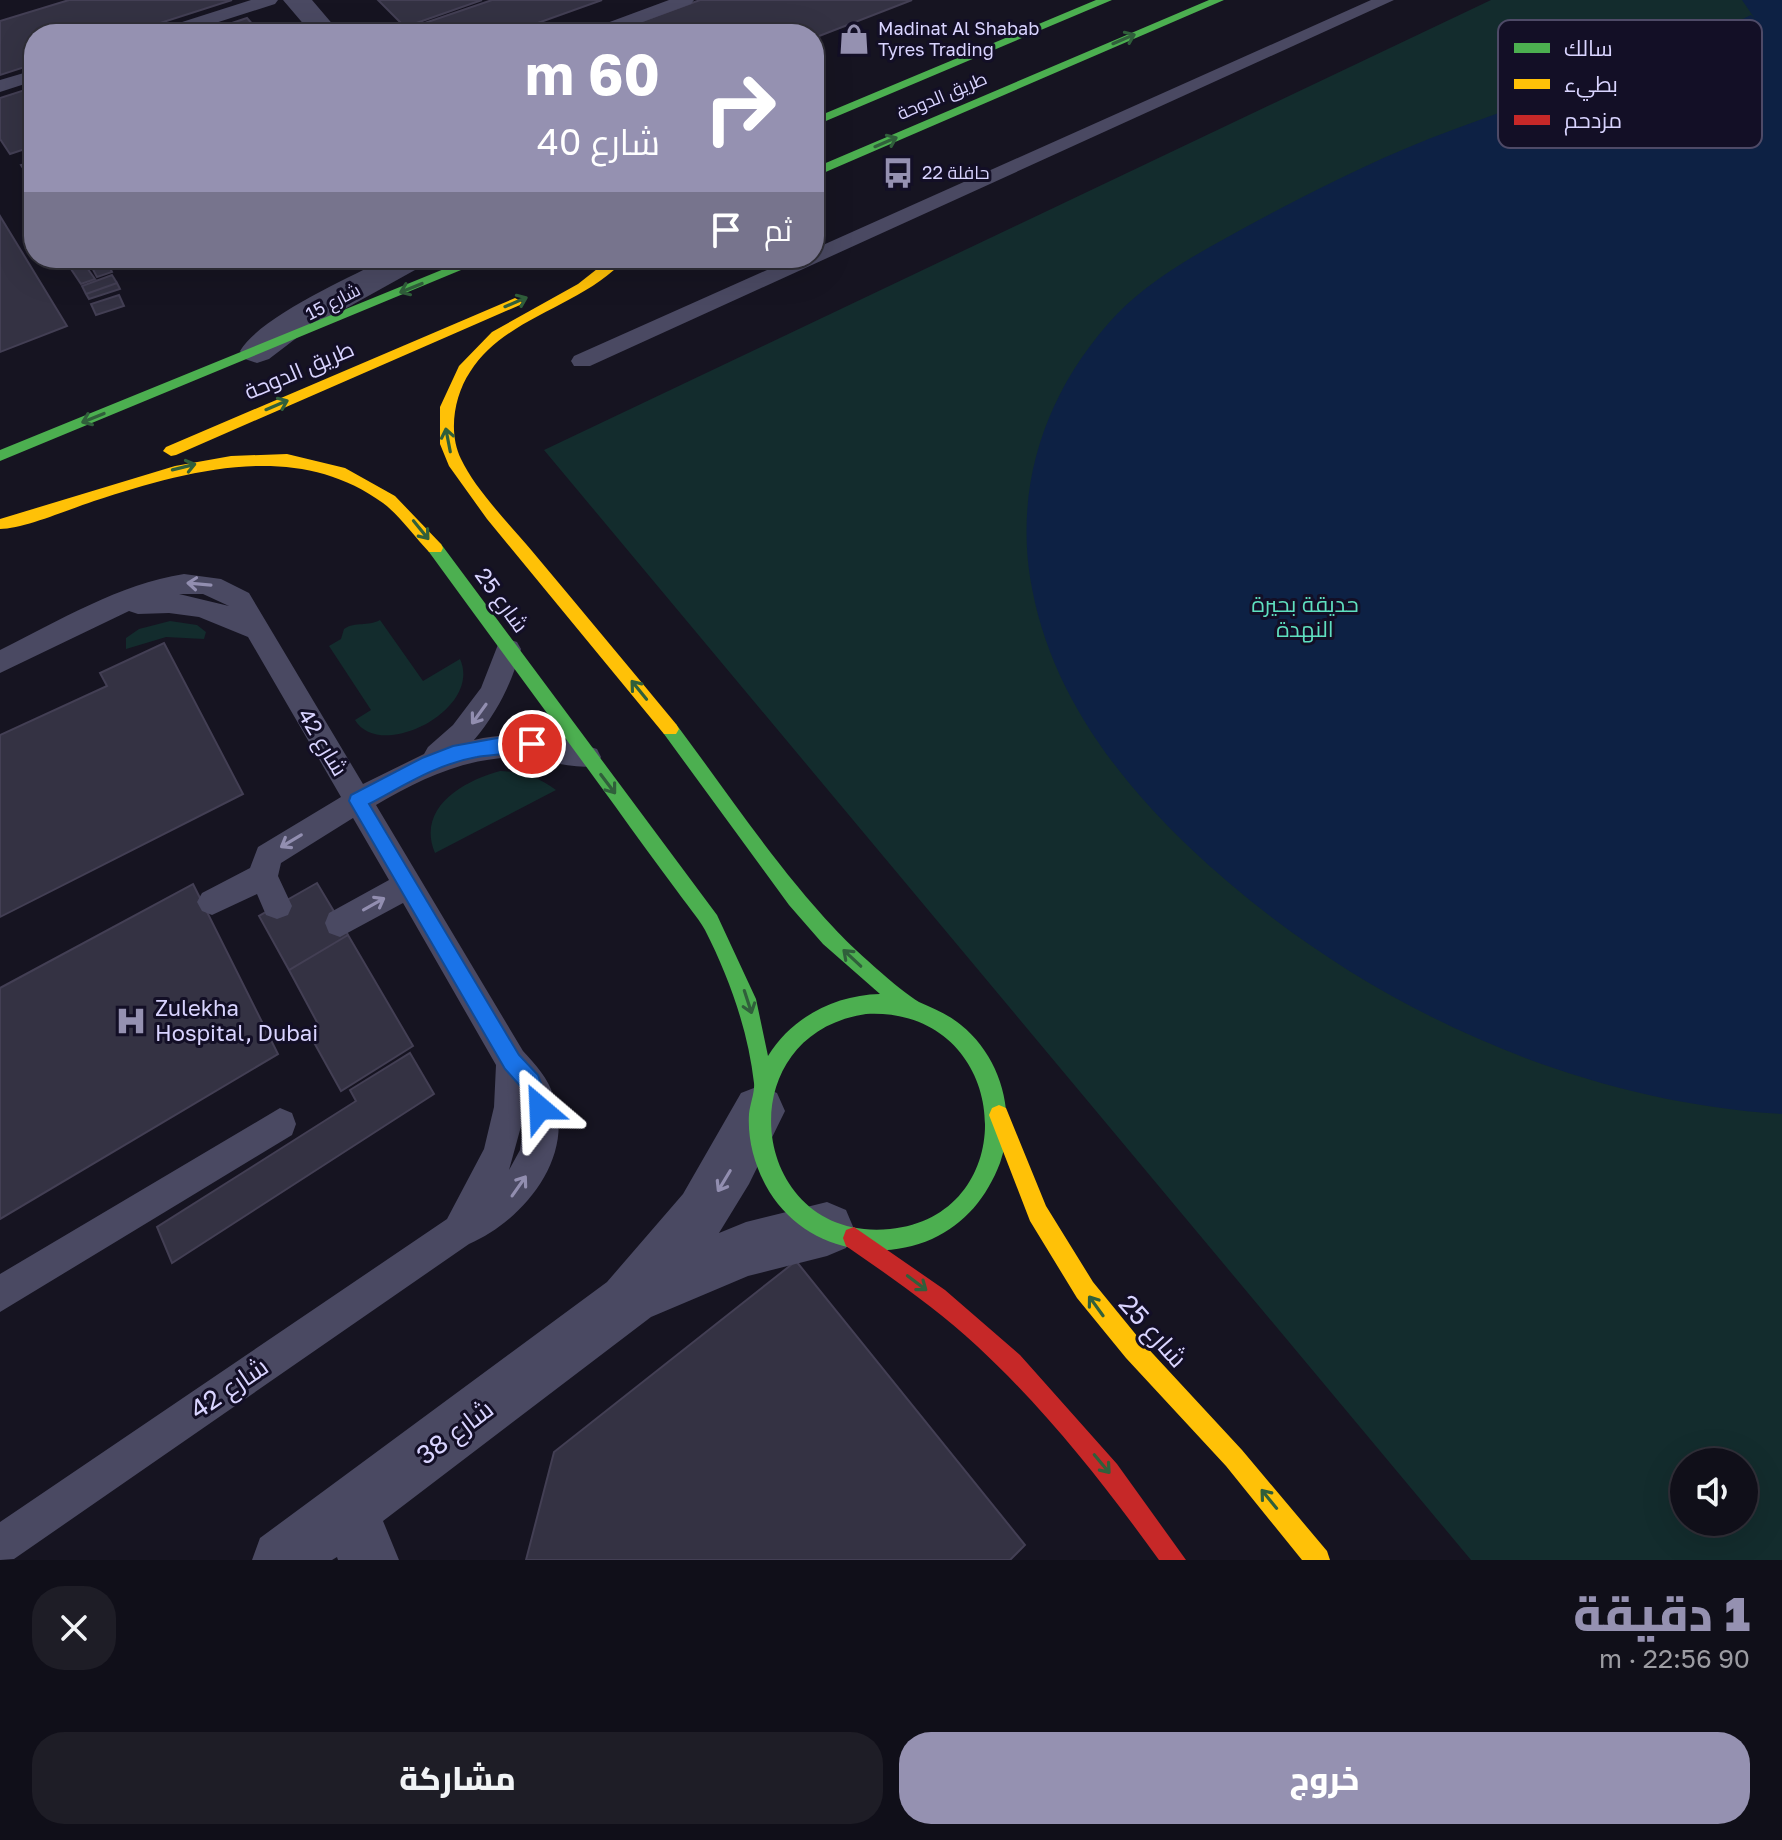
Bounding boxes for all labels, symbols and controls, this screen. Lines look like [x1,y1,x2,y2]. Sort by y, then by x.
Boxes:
place label: Madinat Al Shabab Tyres Trading [878,17,1039,60]
legend [1498,20,1762,148]
shop icon: Madinat Al Shabab Tyres Trading [837,22,871,56]
one-way arrow [1111,31,1136,45]
text: سالك [1564,34,1613,61]
text: 60 m [525,40,660,107]
icon: right [688,56,792,160]
street label: طريق الدوحة [893,66,991,126]
text: بطيء [1564,70,1618,101]
text: مزدحم [1564,106,1622,136]
text: شارع 40 [537,120,660,163]
one-way arrow [873,134,897,149]
bus stop icon: حافلة 22 [881,156,915,190]
place label: حافلة 22 [922,161,990,183]
icon: arrive [704,208,748,252]
text: ثم [764,212,792,248]
street label: شارع 15 [301,278,365,326]
one-way arrow [399,281,424,296]
one-way arrow [503,294,528,309]
street label: طريق الدوحة [240,334,358,406]
one-way arrow [264,397,289,412]
one-way arrow [81,412,106,427]
one-way arrow [440,428,455,453]
one-way arrow [170,458,196,473]
one-way arrow [412,519,429,540]
street label: شارع 25 [468,562,535,639]
one-way arrow [186,576,213,591]
park label: حديقة بحيرة النهدة [1251,590,1359,643]
one-way arrow [630,679,648,700]
one-way arrow [471,702,487,724]
street label: شارع 42 [291,703,354,782]
pin [498,710,566,778]
icon: arrive [510,722,554,766]
one-way arrow [599,773,616,795]
one-way arrow [280,833,303,849]
one-way arrow [362,896,385,912]
one-way arrow [843,950,863,968]
one-way arrow [741,988,756,1014]
place label: Zulekha Hospital, Dubai [155,994,318,1046]
hospital icon: Zulekha Hospital, Dubai [114,1004,148,1038]
position arrow [498,1066,582,1150]
one-way arrow [716,1169,732,1192]
one-way arrow [510,1176,527,1197]
one-way arrow [906,1274,928,1291]
street label: شارع 25 [1111,1288,1194,1375]
one-way arrow [1088,1295,1104,1317]
street label: شارع 42 [184,1350,275,1427]
street label: شارع 38 [410,1393,500,1472]
map controls [1670,1448,1758,1536]
button: sound [1670,1448,1758,1536]
one-way arrow [1093,1454,1111,1474]
one-way arrow [1261,1489,1278,1510]
text: 1 دقيقة [1573,1584,1750,1642]
button: close [32,1586,116,1670]
text: 90 m · 22:56 [1599,1643,1750,1674]
button: مشاركة [32,1732,883,1824]
button: خروج [899,1732,1750,1824]

